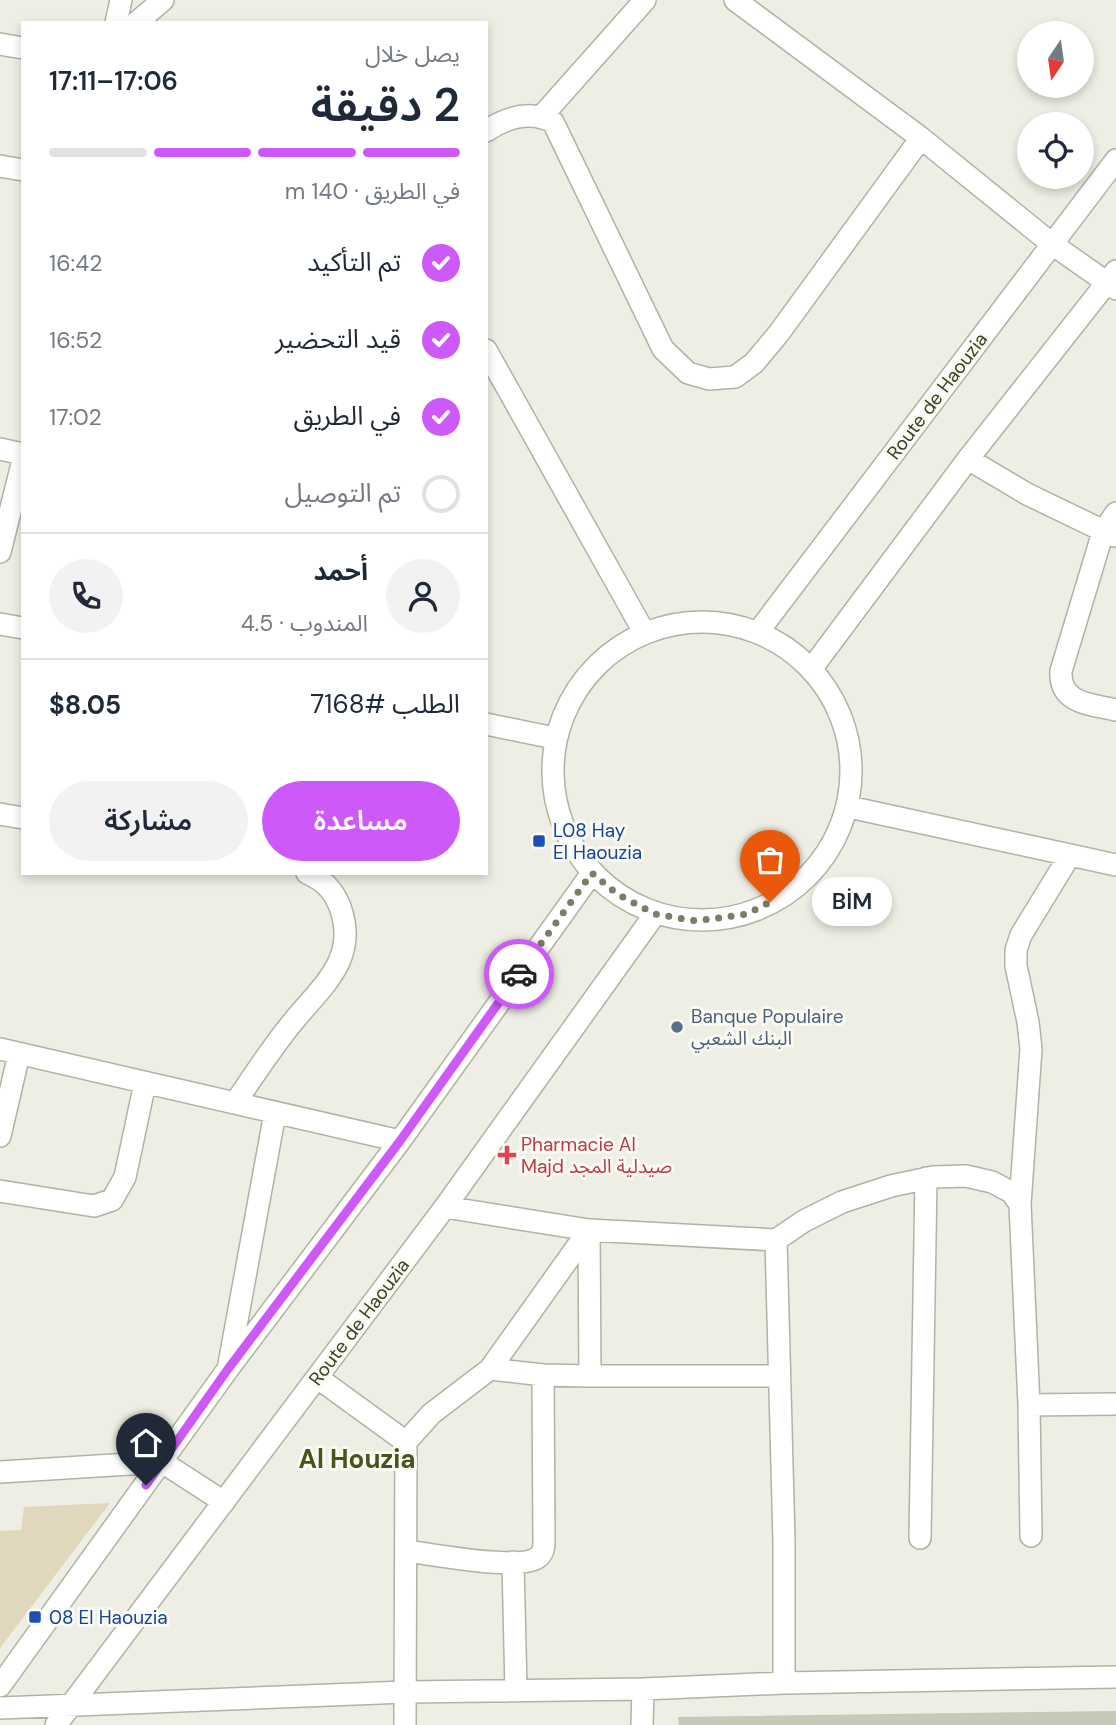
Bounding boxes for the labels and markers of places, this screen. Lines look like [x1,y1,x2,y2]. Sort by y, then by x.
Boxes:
place label: L08 Hay El Haouzia [553,818,642,865]
pin [740,830,800,902]
marker: L08 Hay El Haouzia [531,833,547,849]
callout: BİM [812,878,892,926]
place label: Banque Populaire البنك الشعبي [691,1004,843,1053]
marker: Banque Populaire البنك الشعبي [669,1019,685,1035]
place label: Pharmacie Al Majd صيدلية المجد [521,1132,672,1179]
marker: Pharmacie Al Majd صيدلية المجد [499,1147,515,1163]
pin [116,1413,176,1485]
place label: 08 El Haouzia [49,1605,168,1630]
marker: 08 El Haouzia [27,1609,43,1625]

